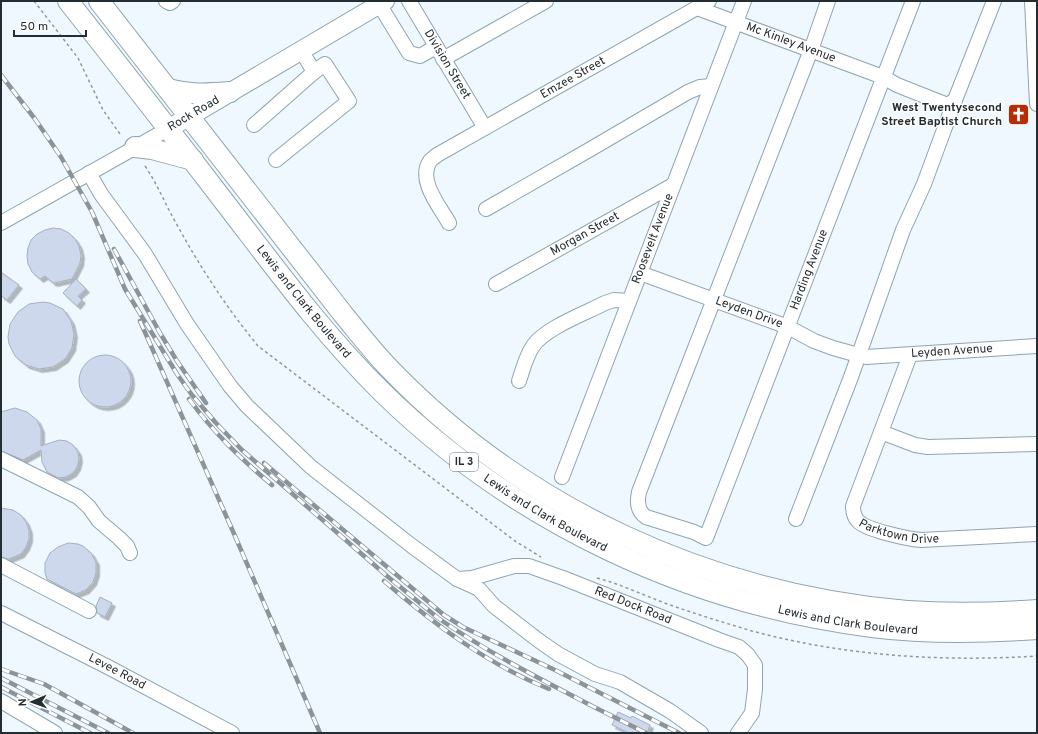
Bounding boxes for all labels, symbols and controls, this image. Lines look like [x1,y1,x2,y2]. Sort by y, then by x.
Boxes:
scale bar [14,12,86,38]
text: 50 m [20,19,48,35]
street label: Mc Kinley Avenue [744,19,838,67]
street label: Division Street [420,27,474,102]
street label: Emzee Street [538,53,608,103]
street label: Rock Road [165,92,223,135]
place label: West Twentysecond Street Baptist Church [881,100,1002,130]
church icon: West Twentysecond Street Baptist Church [1005,102,1031,128]
street label: Roosevelt Avenue [629,191,678,286]
street label: Morgan Street [548,209,622,260]
street label: Harding Avenue [787,227,832,312]
street label: Lewis and Clark Boulevard [252,242,354,362]
street label: Leyden Drive [713,293,785,332]
street label: Leyden Avenue [910,341,993,362]
road number: IL 3 [450,453,478,471]
street label: Lewis and Clark Boulevard [480,471,610,556]
street label: Parktown Drive [856,516,939,548]
street label: Red Dock Road [592,583,674,628]
street label: Lewis and Clark Boulevard [776,602,918,639]
street label: Levee Road [85,650,148,694]
north arrow [12,682,52,722]
text: N [16,698,30,707]

